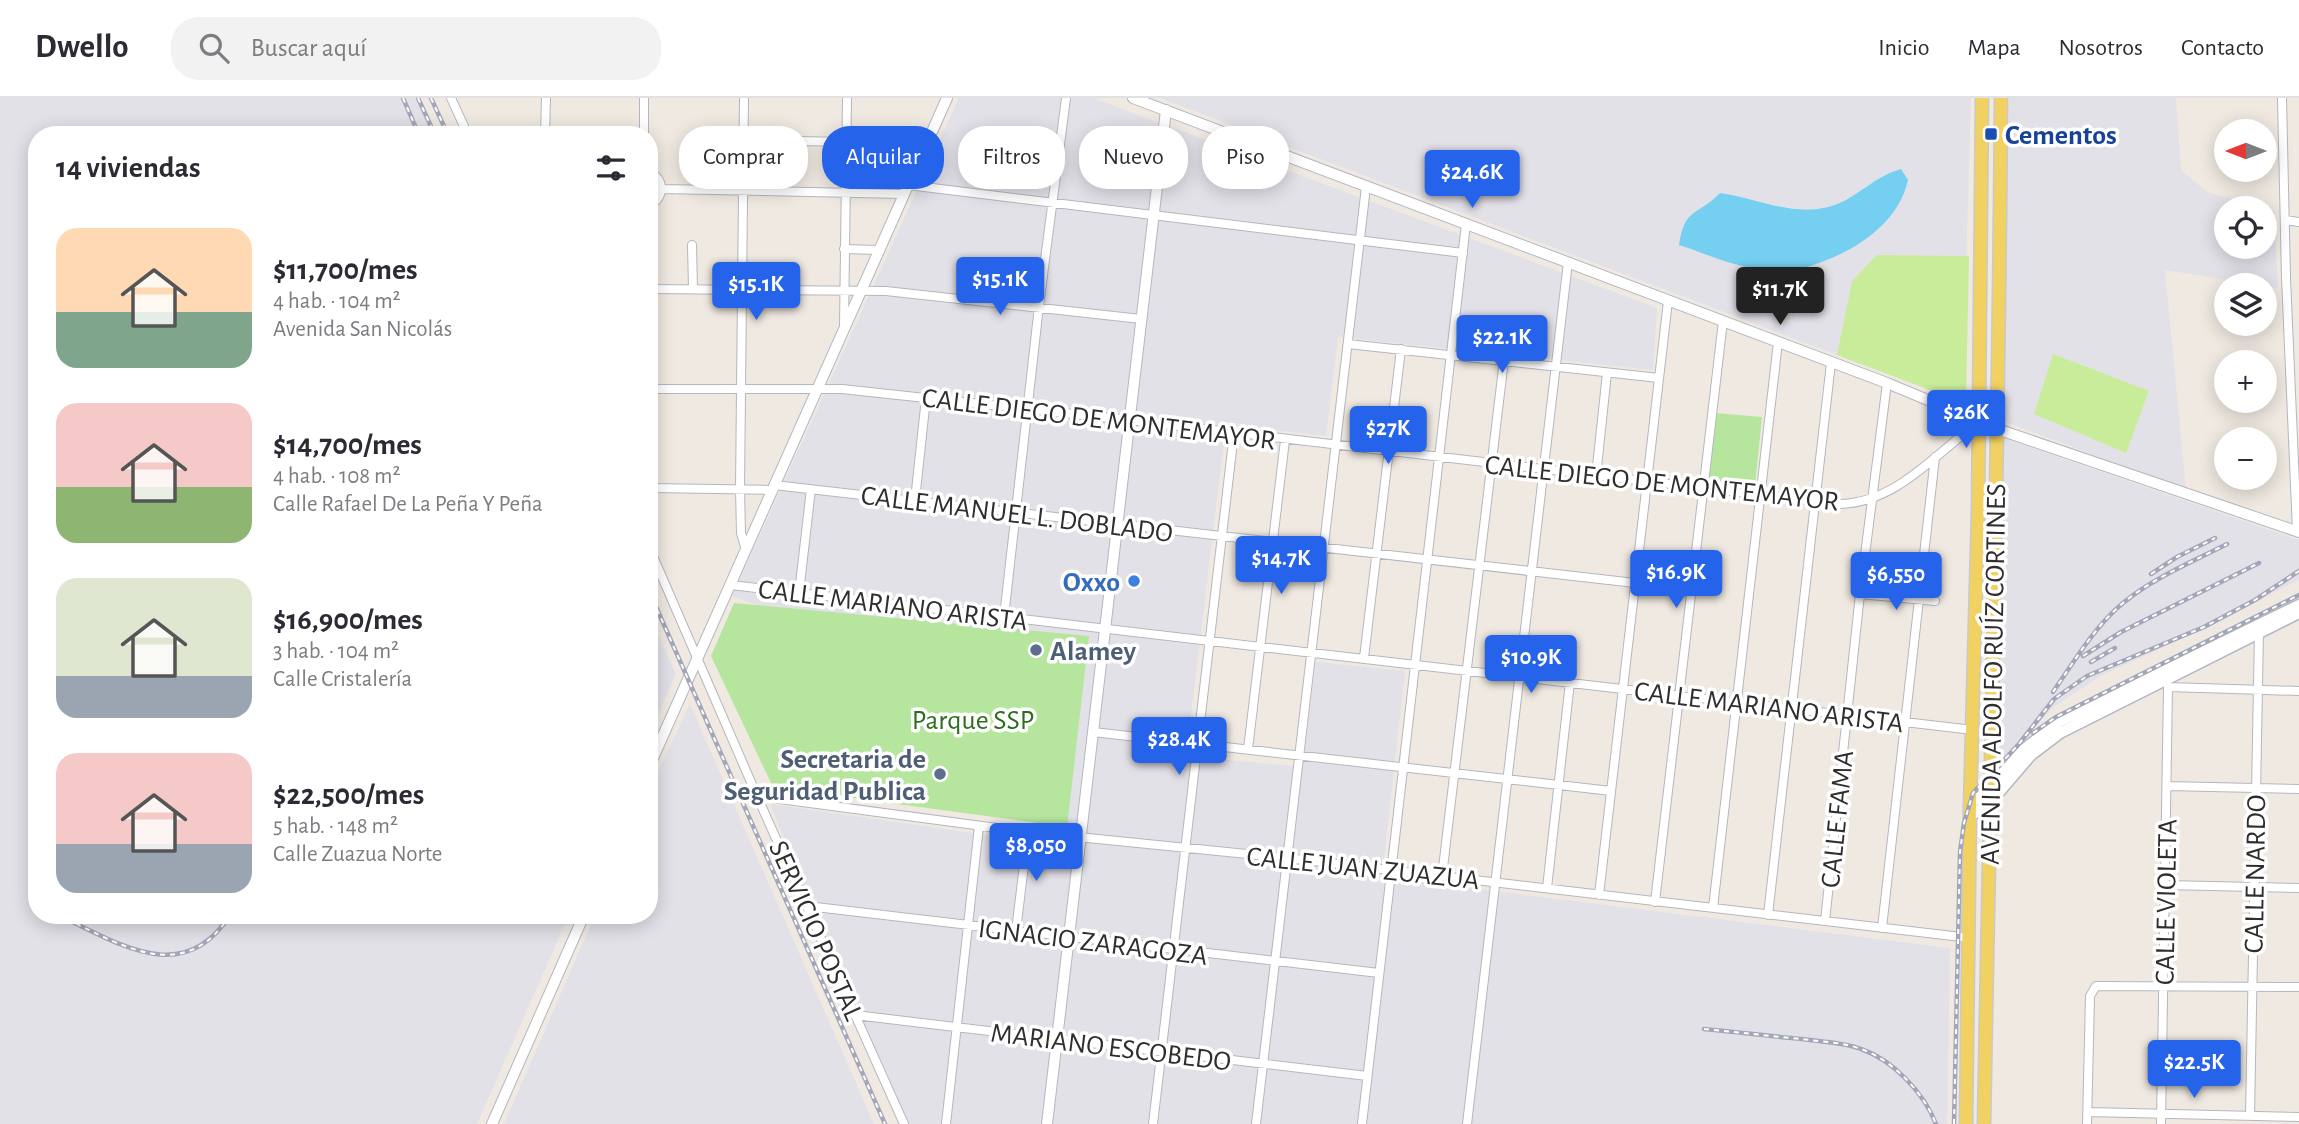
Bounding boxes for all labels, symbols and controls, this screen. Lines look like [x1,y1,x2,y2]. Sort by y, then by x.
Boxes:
search box [171,17,661,80]
icon: search [195,29,233,67]
text: Dwello [35,31,129,64]
text: Buscar aquí [251,35,367,61]
text: Inicio [1878,36,1929,60]
text: Mapa [1967,36,2021,60]
text: Nosotros [2059,36,2143,60]
text: Contacto [2181,36,2264,60]
north arrow [2214,119,2277,182]
map controls [2214,119,2277,490]
place label: Cementos [2005,122,2117,150]
chip: Comprar [679,126,808,189]
chip: Alquilar [822,126,944,189]
chip: Filtros [958,126,1065,189]
chip: Nuevo [1079,126,1188,189]
chip: Piso [1202,126,1289,189]
marker: Cementos [1983,126,1999,142]
icon: filters [592,149,630,187]
pin: $24.6K [1415,150,1529,210]
text: 14 viviendas [56,153,201,183]
text: $24.6K [1441,161,1503,184]
button: locate [2214,196,2277,259]
text: $11,700/mes [273,255,418,285]
icon: home [112,256,196,340]
pin: $15.1K [943,258,1057,317]
pin: $15.1K [699,262,813,322]
text: $15.1K [972,268,1028,291]
pin: $11.7K [1723,268,1837,327]
text: $15.1K [728,273,784,296]
button: layers [2214,273,2277,336]
text: $11.7K [1752,278,1808,301]
text: 4 hab. · 104 m² [273,290,401,313]
pin: $22.1K [1445,316,1559,375]
text: Avenida San Nicolás [273,318,452,341]
text: $22.1K [1473,326,1532,349]
button: + [2214,350,2277,413]
street label: CALLE DIEGO DE MONTEMAYOR [920,384,1277,456]
pin: $26K [1925,390,2007,450]
text: $26K [1943,401,1989,424]
pin: $27K [1347,406,1429,466]
text: $27K [1366,417,1410,440]
button: − [2214,427,2277,490]
text: $14,700/mes [273,430,422,460]
icon: home [112,431,196,515]
street label: CALLE DIEGO DE MONTEMAYOR [1483,451,1840,517]
text: 4 hab. · 108 m² [273,465,401,488]
street label: CALLE MANUEL L. DOBLADO [859,482,1174,548]
street label: AVENIDA ADOLFO RUÍZ CORTINES [1974,483,2011,865]
text: Calle Rafael De La Peña Y Peña [273,493,543,516]
pin: $14.7K [1224,536,1338,596]
text: $14.7K [1252,547,1310,570]
pin: $16.9K [1619,550,1733,610]
pin: $6,550 [1839,552,1953,612]
text: $16.9K [1646,561,1706,584]
text: $6,550 [1867,563,1925,586]
place label: Oxxo [1063,569,1120,597]
marker: Oxxo [1126,573,1142,589]
street label: CALLE MARIANO ARISTA [757,576,1029,636]
text: $16,900/mes [273,605,423,635]
icon: home [112,606,196,690]
pin: $10.9K [1474,636,1588,695]
place label: Alamey [1050,638,1137,666]
text: 3 hab. · 104 m² [273,640,399,663]
marker: Alamey [1028,642,1044,658]
text: $10.9K [1501,646,1561,669]
text: Calle Cristalería [273,668,412,691]
street label: CALLE MARIANO ARISTA [1633,678,1905,738]
park label: Parque SSP [912,707,1034,735]
pin: $28.4K [1122,718,1236,777]
text: $28.4K [1148,728,1210,751]
place label: Secretaria de Seguridad Publica [724,746,926,806]
street label: CALLE FAMA [1817,749,1859,889]
marker: Secretaria de Seguridad Publica [932,766,948,782]
text: $22,500/mes [273,780,424,810]
icon: home [112,781,196,865]
street label: CALLE NARDO [2241,794,2271,954]
text: 5 hab. · 148 m² [273,815,398,838]
street label: CALLE VIOLETA [2152,819,2182,985]
pin: $8,050 [979,824,1093,883]
text: $8,050 [1006,834,1066,857]
street label: SERVICIO POSTAL [763,837,867,1025]
text: Calle Zuazua Norte [273,843,442,866]
street label: CALLE JUAN ZUAZUA [1245,843,1481,895]
street label: IGNACIO ZARAGOZA [977,915,1209,971]
street label: MARIANO ESCOBEDO [989,1019,1233,1077]
pin: $22.5K [2137,1040,2251,1100]
text: $22.5K [2164,1051,2224,1074]

